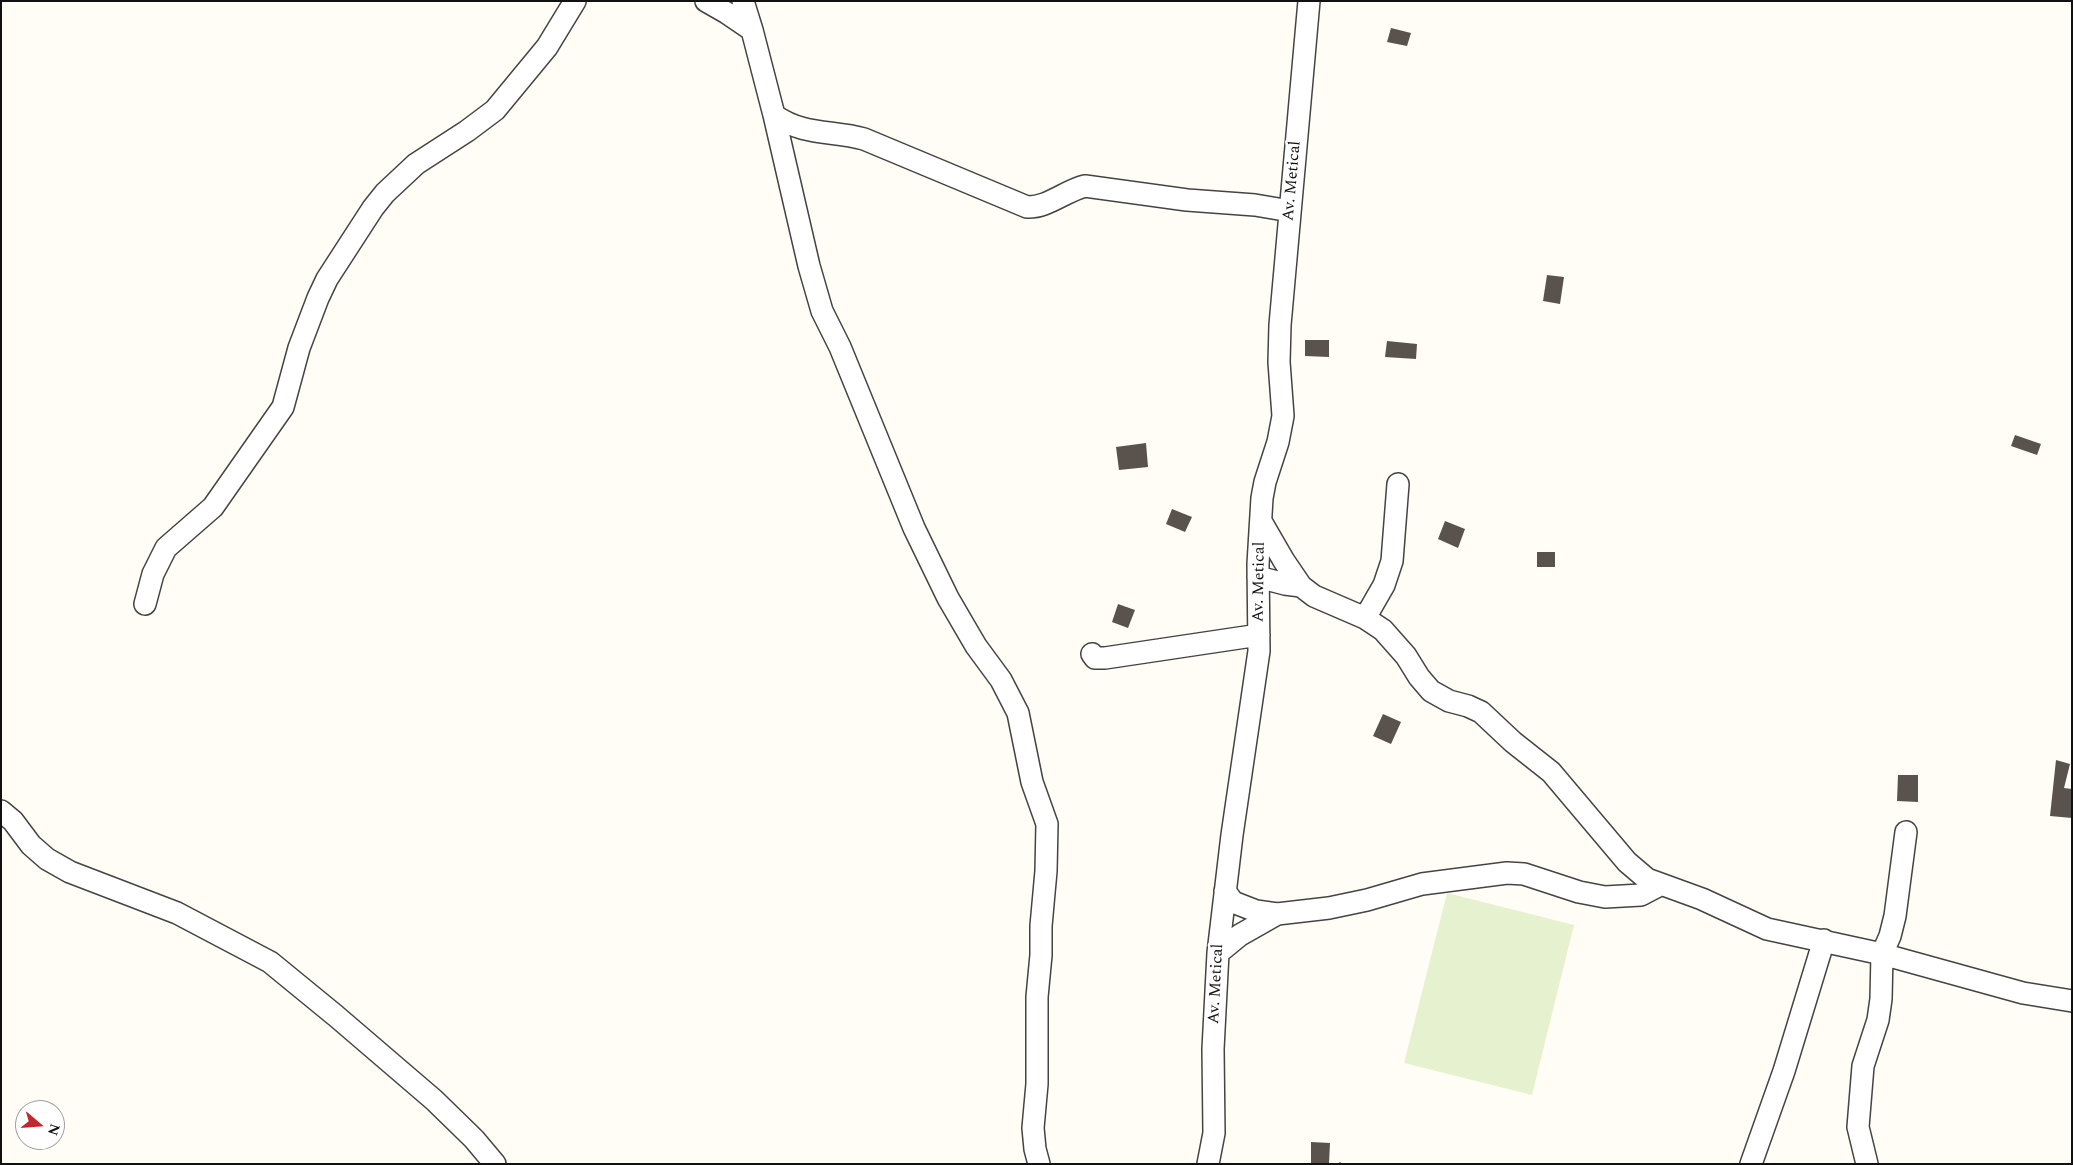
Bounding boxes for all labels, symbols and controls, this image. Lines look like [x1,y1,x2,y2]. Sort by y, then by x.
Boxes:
street label: Av. Metical [1280,140,1306,222]
street label: Av. Metical [1250,542,1270,622]
street label: Av. Metical [1205,943,1229,1025]
north arrow [15,1100,65,1150]
text: N [42,1121,66,1138]

